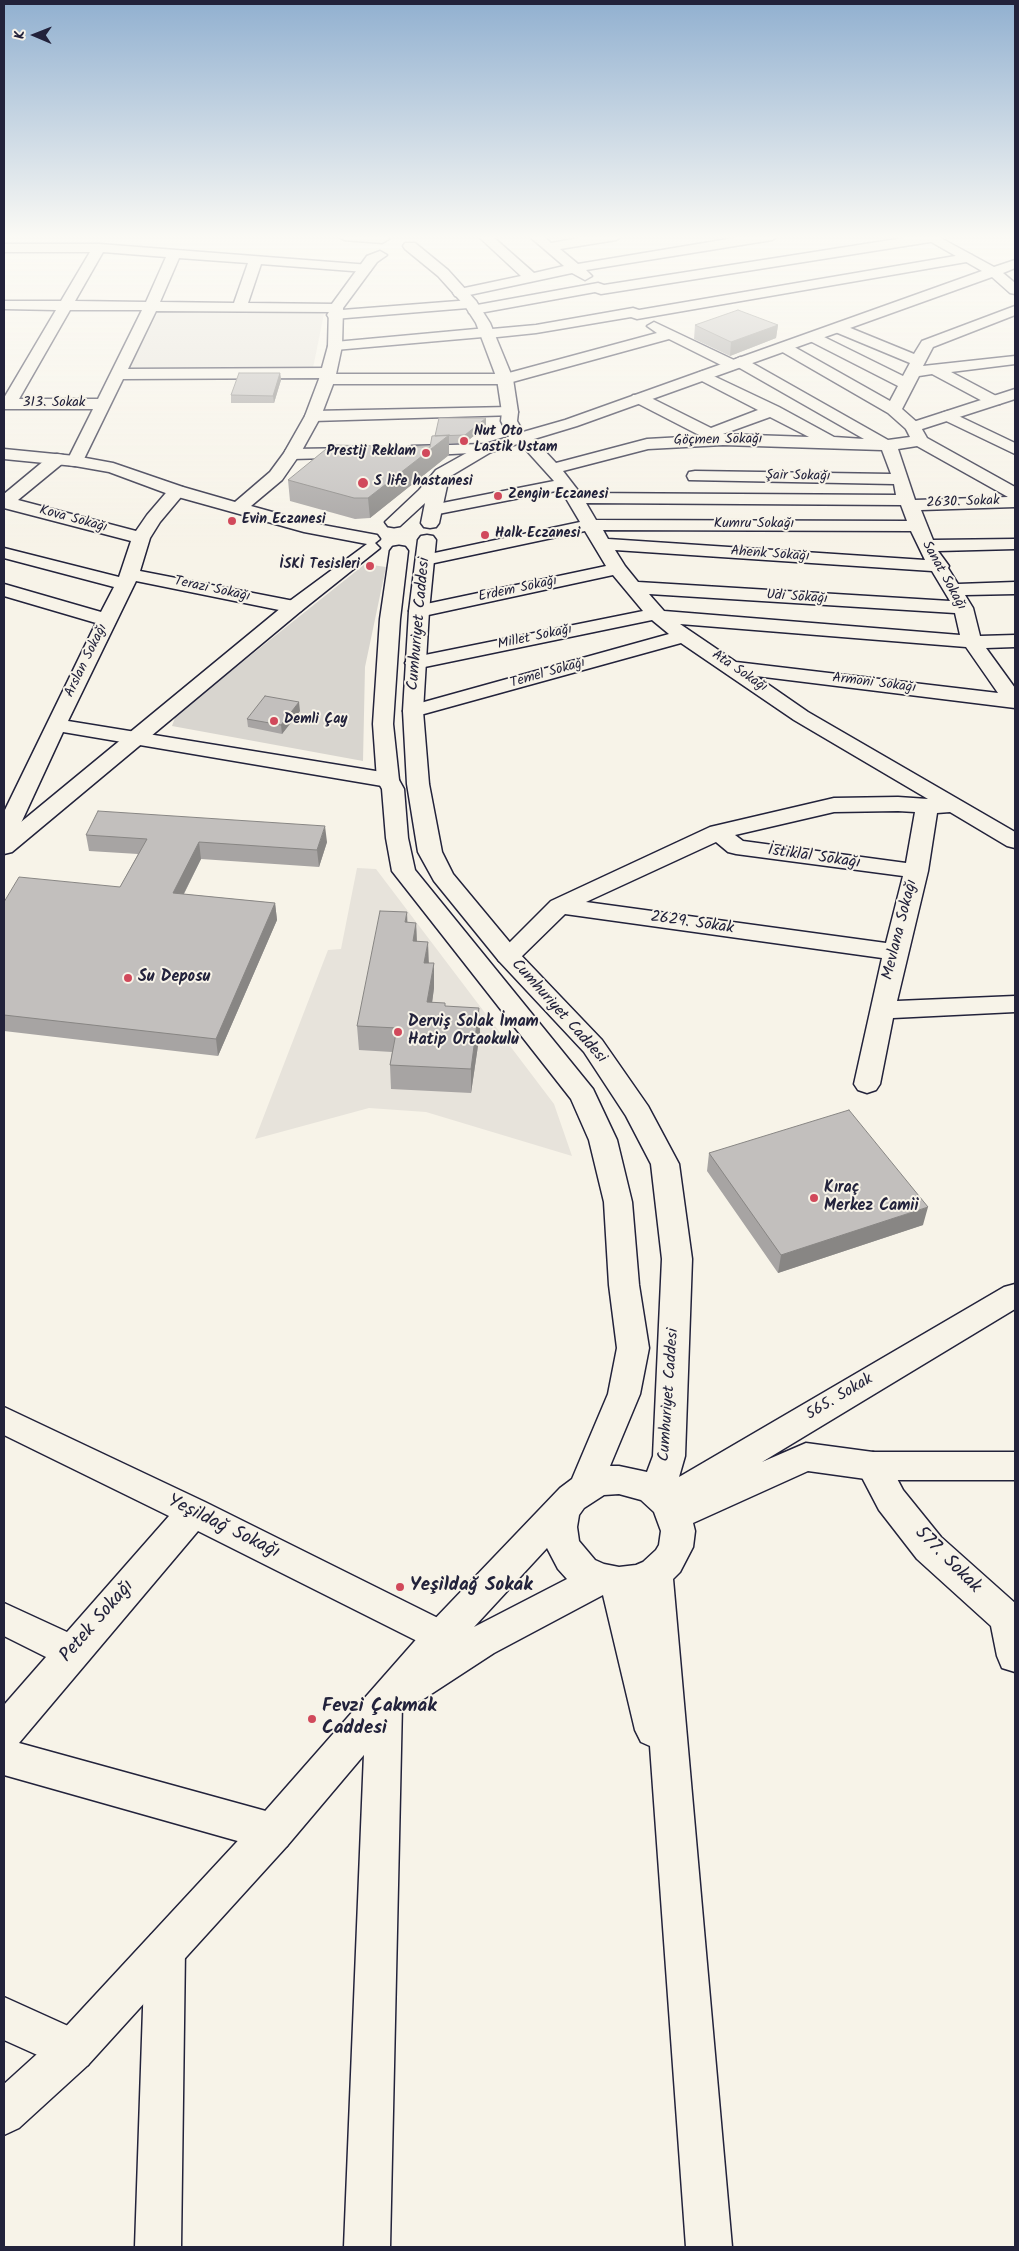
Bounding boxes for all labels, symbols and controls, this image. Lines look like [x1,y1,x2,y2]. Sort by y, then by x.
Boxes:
north arrow [10,10,60,60]
text: K [9,30,31,39]
street label: 313. Sokak [23,396,85,412]
place label: Nut Oto Lastik Ustam [474,425,557,458]
street label: Göçmen Sokağı [673,432,763,450]
marker: Nut Oto Lastik Ustam [458,435,470,447]
place label: Prestij Reklam [326,445,416,461]
marker: Prestij Reklam [420,447,432,459]
street label: Şair Sokağı [765,468,831,486]
place label: S life hastanesi [374,475,473,491]
marker: S life hastanesi [356,476,370,490]
place label: Zengin Eczanesi [508,488,608,504]
marker: Zengin Eczanesi [492,490,504,502]
street label: 2630. Sokak [926,493,1000,513]
street label: Kova Sokağı [37,503,109,537]
place label: Evin Eczanesi [242,513,326,529]
marker: Evin Eczanesi [226,515,238,527]
street label: Kumru Sokağı [714,517,794,533]
place label: Halk Eczanesi [495,527,580,543]
marker: Halk Eczanesi [479,529,491,541]
street label: Sanat Sokağı [917,539,969,613]
street label: Ahenk Sokağı [730,544,810,566]
street label: Cumhuriyet Caddesi [405,557,435,691]
place label: İSKİ Tesisleri [279,558,360,574]
marker: İSKİ Tesisleri [364,560,376,572]
street label: Erdem Sokağı [477,573,559,607]
street label: Terazi Sokağı [172,574,252,606]
street label: Udi Sokağı [766,587,828,609]
street label: Arslan Sokağı [62,622,112,700]
street label: Millet Sokağı [496,622,574,654]
street label: Ata Sokağı [708,647,770,697]
street label: Temel Sokağı [508,655,588,693]
street label: Armoni Sokağı [831,671,917,697]
place label: Demli Çay [284,713,348,729]
marker: Demli Çay [268,715,280,727]
street label: İstiklal Sokağı [766,842,862,874]
street label: Mevlana Sokağı [879,878,923,982]
street label: 2629. Sokak [649,909,735,939]
street label: Cumhuriyet Caddesi [506,956,610,1068]
place label: Su Deposu [138,968,210,988]
marker: Su Deposu [122,972,134,984]
place label: Derviş Solak İmam Hatip Ortaokulu [408,1013,539,1051]
marker: Derviş Solak İmam Hatip Ortaokulu [392,1026,404,1038]
place label: Kıraç Merkez Camii [824,1179,919,1217]
marker: Kıraç Merkez Camii [808,1192,820,1204]
street label: Cumhuriyet Caddesi [656,1328,684,1462]
street label: 565. Sokak [803,1371,877,1425]
street label: Yeşildağ Sokağı [163,1491,283,1565]
street label: 577. Sokak [909,1523,985,1599]
street label: Petek Sokağı [56,1576,140,1668]
place label: Yeşildağ Sokak [410,1576,533,1598]
marker: Yeşildağ Sokak [394,1581,406,1593]
place label: Fevzi Çakmak Caddesi [322,1697,437,1741]
marker: Fevzi Çakmak Caddesi [306,1713,318,1725]

